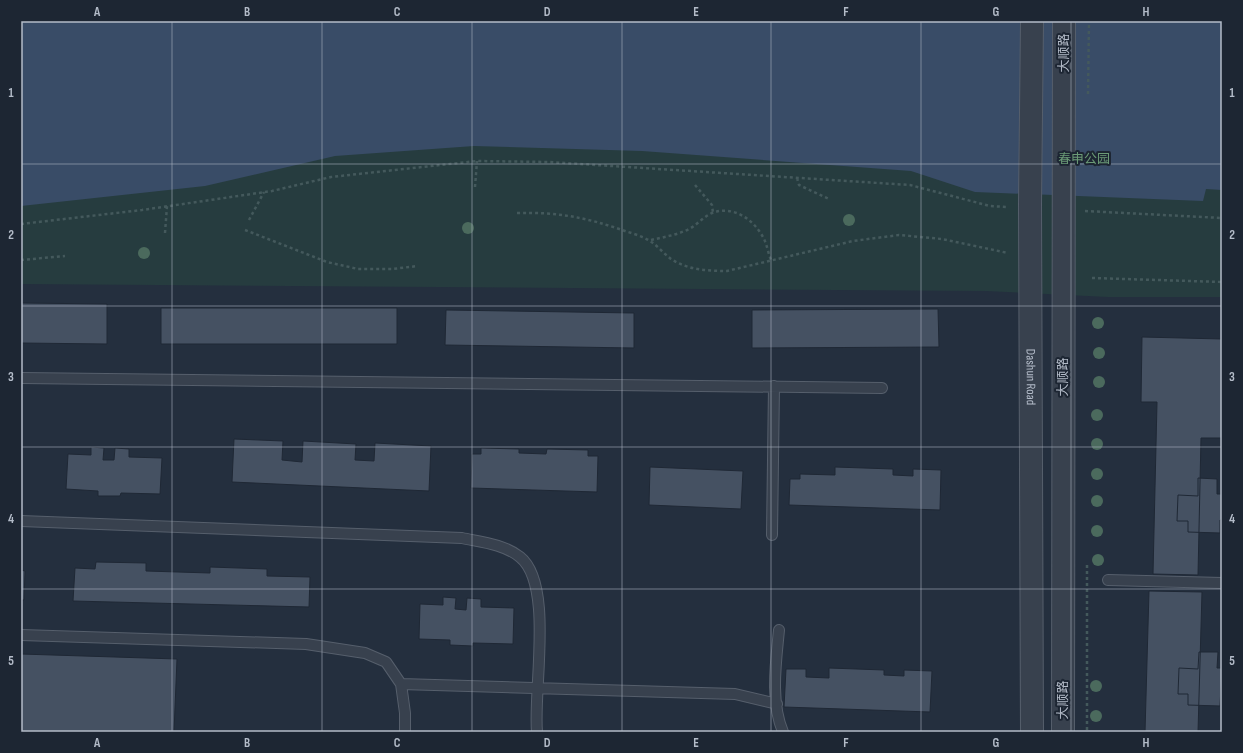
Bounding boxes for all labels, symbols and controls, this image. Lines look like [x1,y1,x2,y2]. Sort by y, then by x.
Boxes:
text: A [93,4,101,20]
text: B [244,4,250,20]
text: C [394,4,401,20]
text: D [544,4,551,20]
text: E [693,4,699,20]
text: F [843,4,849,20]
text: G [993,4,1000,20]
text: H [1143,4,1150,20]
street label: 大顺路 [1056,33,1072,73]
text: 1 [8,85,14,101]
text: 1 [1229,85,1235,101]
park label: 春申公园 [1058,151,1110,167]
text: 2 [8,227,14,243]
text: 2 [1229,227,1235,243]
street label: Dashun Road [1023,349,1039,405]
street label: 大顺路 [1055,357,1071,397]
text: 3 [8,369,14,385]
text: 3 [1229,369,1235,385]
text: 4 [8,511,14,527]
text: 4 [1229,511,1235,527]
text: 5 [8,653,14,669]
text: 5 [1229,653,1235,669]
street label: 大顺路 [1055,680,1071,720]
text: A [93,735,101,751]
text: B [244,735,250,751]
text: C [394,735,401,751]
text: D [544,735,551,751]
text: E [693,735,699,751]
text: F [843,735,849,751]
text: G [993,735,1000,751]
text: H [1143,735,1150,751]

